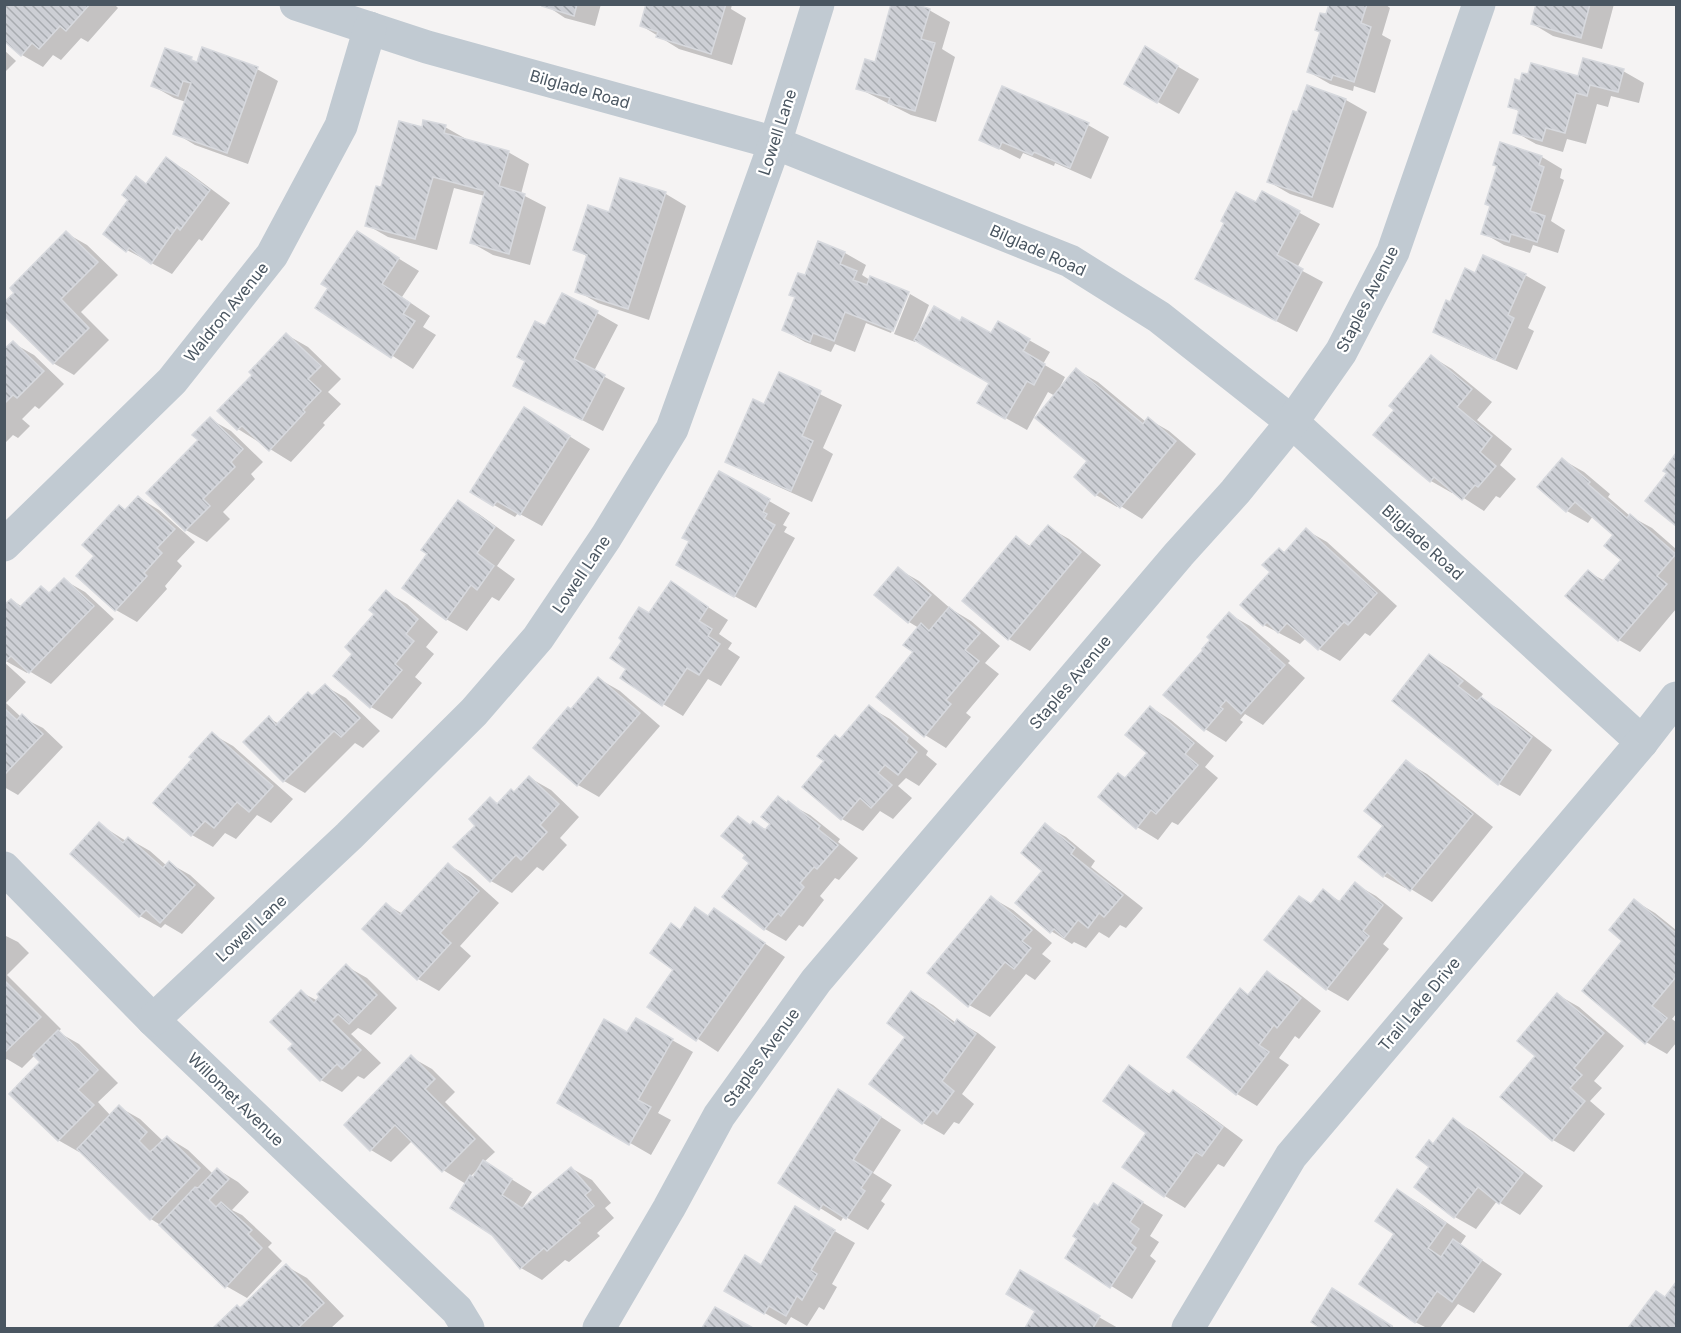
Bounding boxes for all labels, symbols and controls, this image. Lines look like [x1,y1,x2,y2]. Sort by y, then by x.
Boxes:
street label: Bilglade Road [528,65,632,113]
street label: Lowell Lane [754,86,800,178]
street label: Bilglade Road [987,220,1089,280]
street label: Staples Avenue [1332,242,1402,356]
street label: Waldron Avenue [179,258,273,366]
street label: Bilglade Road [1378,500,1468,584]
street label: Lowell Lane [548,531,614,617]
street label: Staples Avenue [1025,631,1115,733]
street label: Lowell Lane [211,890,291,966]
street label: Trail Lake Drive [1374,953,1464,1055]
street label: Staples Avenue [719,1004,803,1110]
street label: Willomet Avenue [184,1048,288,1150]

